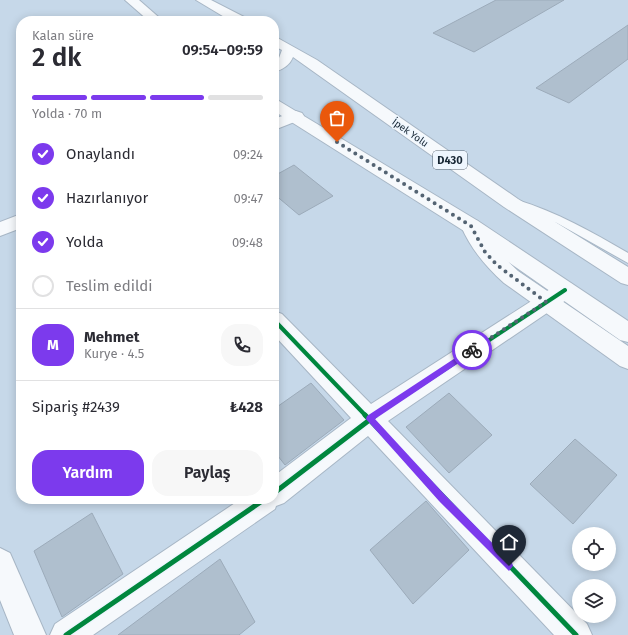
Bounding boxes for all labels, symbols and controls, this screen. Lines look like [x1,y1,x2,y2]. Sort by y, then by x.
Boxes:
text: Kalan süre [32,28,94,43]
text: 09:54–09:59 [182,41,263,59]
text: 2 dk [32,42,81,73]
pin [320,101,354,142]
text: Yolda · 70 m [32,106,102,121]
icon: bag [326,107,348,129]
street label: İpek Yolu [390,115,432,150]
icon: check [32,143,54,165]
text: Onaylandı [66,145,135,163]
text: 09:24 [233,147,263,162]
road number: D430 [433,151,467,169]
icon: check [32,187,54,209]
text: Hazırlanıyor [66,189,148,207]
text: 09:47 [234,191,263,206]
icon: check [32,231,54,253]
text: Yolda [66,233,104,251]
text: 09:48 [232,235,263,250]
text: Teslim edildi [66,277,152,295]
button: phone [221,324,263,366]
text: Mehmet [84,328,139,346]
courier [452,330,492,370]
text: M [47,336,59,354]
icon: bike [461,339,483,361]
text: Kurye · 4.5 [84,346,144,361]
text: Sipariş #2439 [32,398,120,416]
text: ₺428 [230,398,263,416]
button: Yardım [32,450,144,496]
button: Paylaş [152,450,263,496]
pin [492,525,526,566]
map controls [572,527,616,623]
button: locate [572,527,616,571]
icon: home [498,531,520,553]
button: layers [572,579,616,623]

